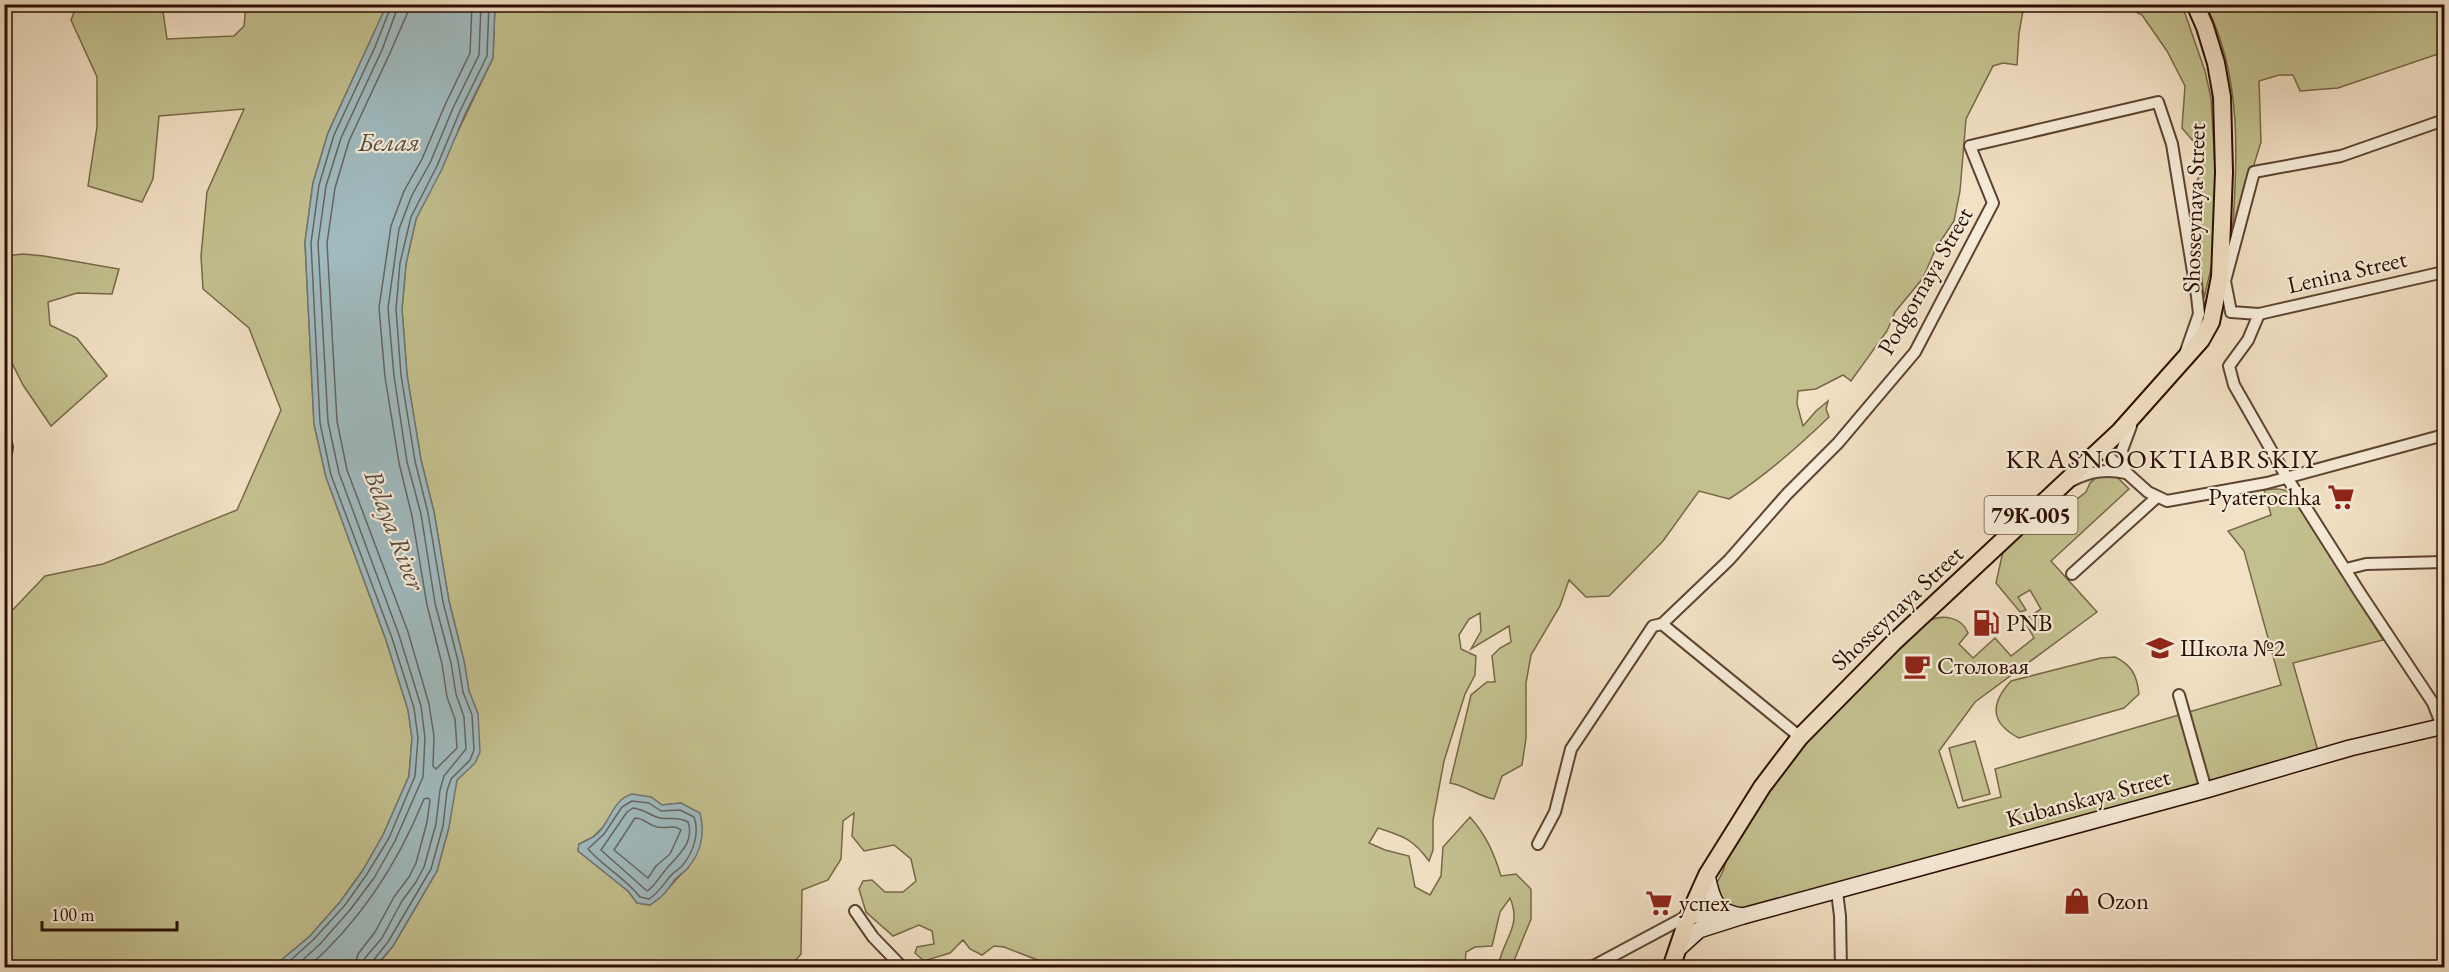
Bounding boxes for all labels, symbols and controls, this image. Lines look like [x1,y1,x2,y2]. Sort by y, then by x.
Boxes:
street label: Shosseynaya Street [2175,122,2212,293]
water label: Белая [357,125,420,159]
street label: Podgornaya Street [1870,201,1980,360]
street label: Lenina Street [2284,243,2410,300]
district label: KRASNOOKTIABRSKIY [2005,441,2319,476]
water label: Belaya River [356,464,434,596]
place label: Pyaterochka [2208,481,2321,512]
supermarket icon: Pyaterochka [2326,482,2356,512]
road number: 79К-005 [1984,496,2078,534]
street label: Shosseynaya Street [1824,538,1970,677]
place label: PNB [2006,607,2052,638]
fuel station icon: PNB [1971,608,2001,638]
place label: Школа №2 [2180,632,2286,663]
school or university icon: Школа №2 [2145,633,2175,663]
place label: Столовая [1937,650,2029,681]
cafe icon: Столовая [1902,651,1932,681]
street label: Kubanskaya Street [2002,761,2174,834]
place label: Ozon [2097,885,2149,916]
shop icon: Ozon [2062,886,2092,916]
place label: успех [1679,887,1730,918]
supermarket icon: успех [1644,888,1674,918]
scale bar [42,894,177,932]
text: 100 m [51,903,95,926]

